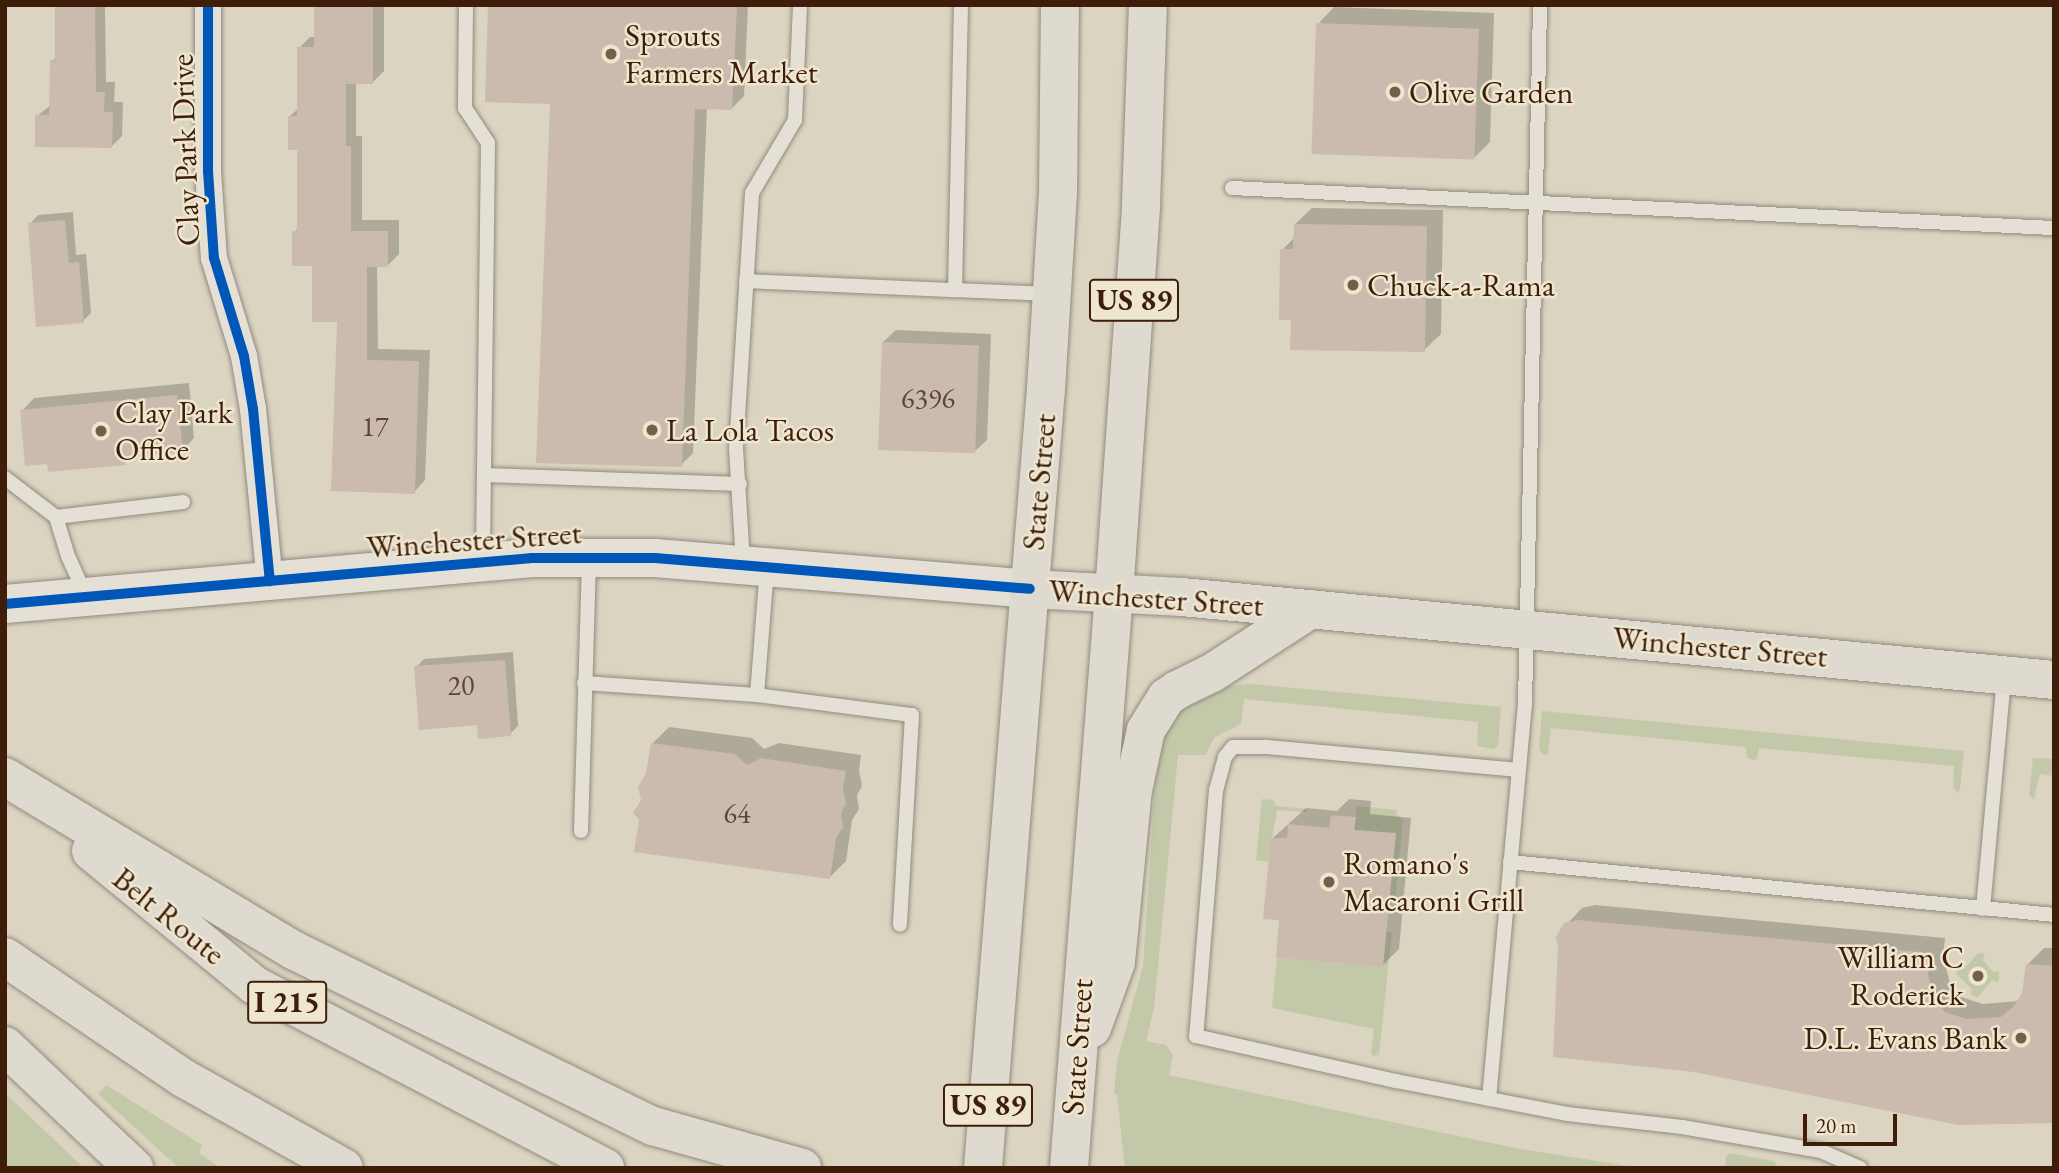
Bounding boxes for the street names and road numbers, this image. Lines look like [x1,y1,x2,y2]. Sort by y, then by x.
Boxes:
street label: Clay Park Drive [162,53,208,247]
road number: US 89 [1088,274,1180,326]
street label: State Street [1014,412,1064,552]
street label: Winchester Street [365,513,583,567]
street label: Winchester Street [1047,571,1265,625]
street label: Winchester Street [1611,618,1829,676]
street label: Belt Route [105,859,233,973]
road number: I 215 [247,976,327,1028]
street label: State Street [1053,977,1101,1117]
road number: US 89 [942,1078,1034,1132]

